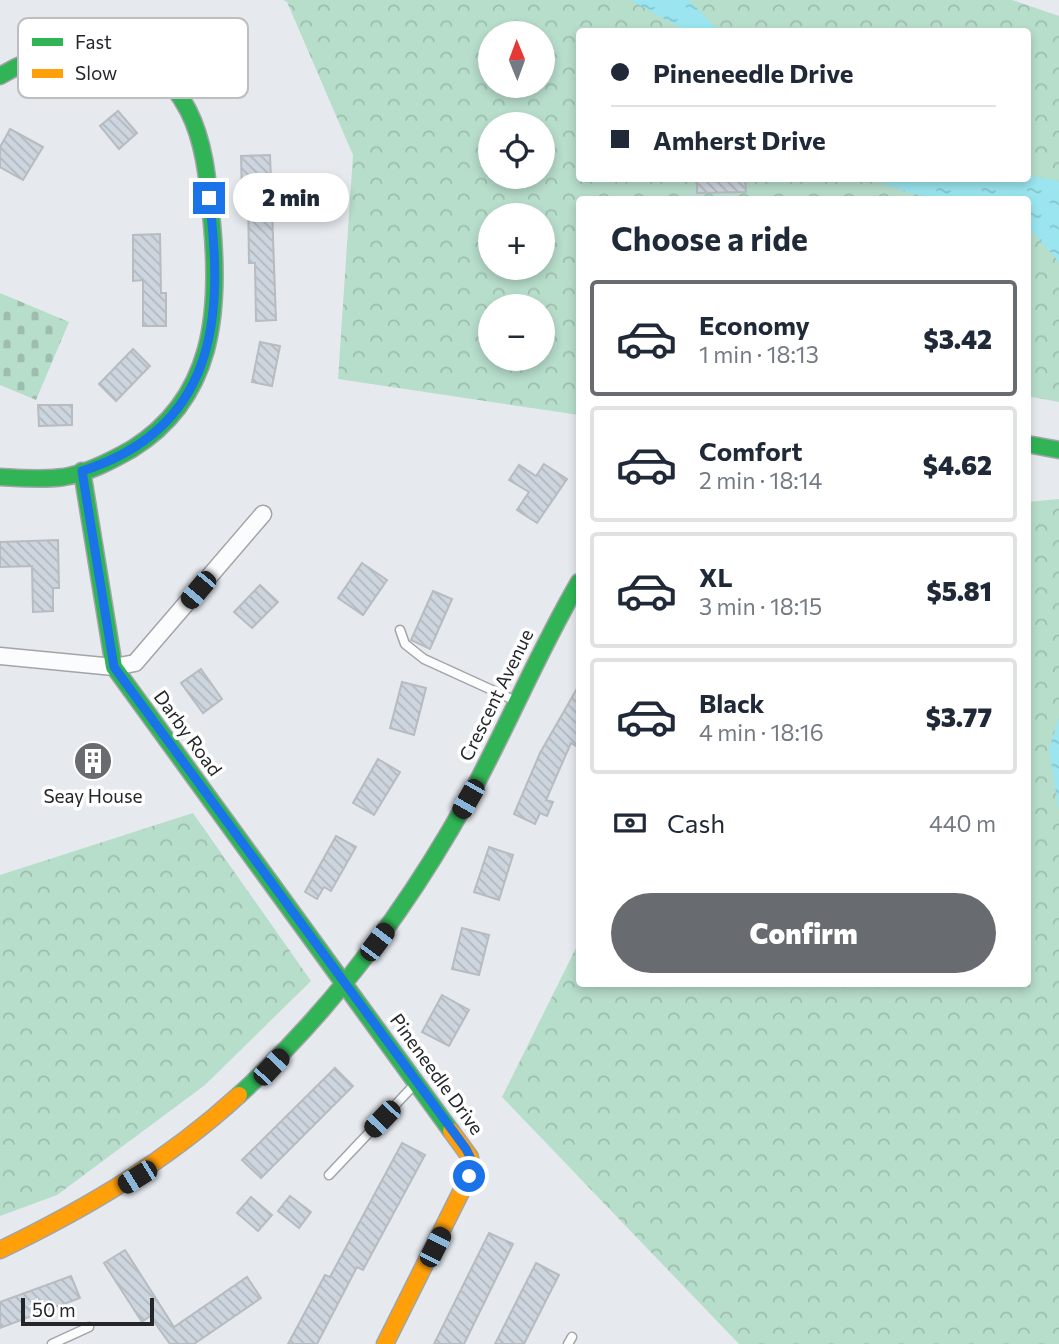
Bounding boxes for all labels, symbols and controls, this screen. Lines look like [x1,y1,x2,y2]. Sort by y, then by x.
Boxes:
legend [18,18,248,98]
north arrow [478,21,555,98]
map controls [478,21,555,371]
text: Fast [75,30,112,53]
text: Pineneedle Drive [653,57,854,88]
text: Slow [75,61,117,84]
button: locate [478,112,555,189]
text: Amherst Drive [653,124,826,155]
callout: 2 min [234,174,349,222]
route end [193,182,225,214]
text: 2 min [262,183,320,211]
button: + [478,203,555,280]
text: Choose a ride [611,218,808,258]
button: − [478,294,555,371]
icon: car [615,307,678,370]
text: Economy [699,309,810,340]
text: $3.42 [924,323,992,354]
text: 1 min · 18:13 [699,340,819,368]
icon: car [615,433,678,496]
text: Comfort [699,435,802,466]
text: $4.62 [923,449,992,480]
text: 2 min · 18:14 [699,466,822,494]
icon: car [615,559,678,622]
text: XL [699,561,733,592]
car [177,567,220,613]
text: $5.81 [927,575,992,606]
text: 3 min · 18:15 [699,592,822,620]
street label: Crescent Avenue [454,625,537,765]
street label: Darby Road [150,685,227,780]
icon: car [615,685,678,748]
text: Black [699,687,765,718]
text: $3.77 [926,701,992,732]
text: 4 min · 18:16 [699,718,824,746]
building icon: Seay House [72,740,114,782]
car [449,776,488,822]
place label: Seay House [43,784,143,807]
icon: cash [611,804,649,842]
text: Cash [667,807,725,838]
text: 440 m [929,809,996,837]
button: Confirm [611,893,996,973]
car [356,919,399,965]
street label: Pineneedle Drive [386,1009,489,1139]
car [249,1044,294,1090]
car [360,1097,405,1141]
car [114,1157,161,1197]
route start [453,1160,485,1192]
car [417,1224,454,1270]
scale bar [21,1295,154,1327]
text: 50 m [32,1298,76,1321]

